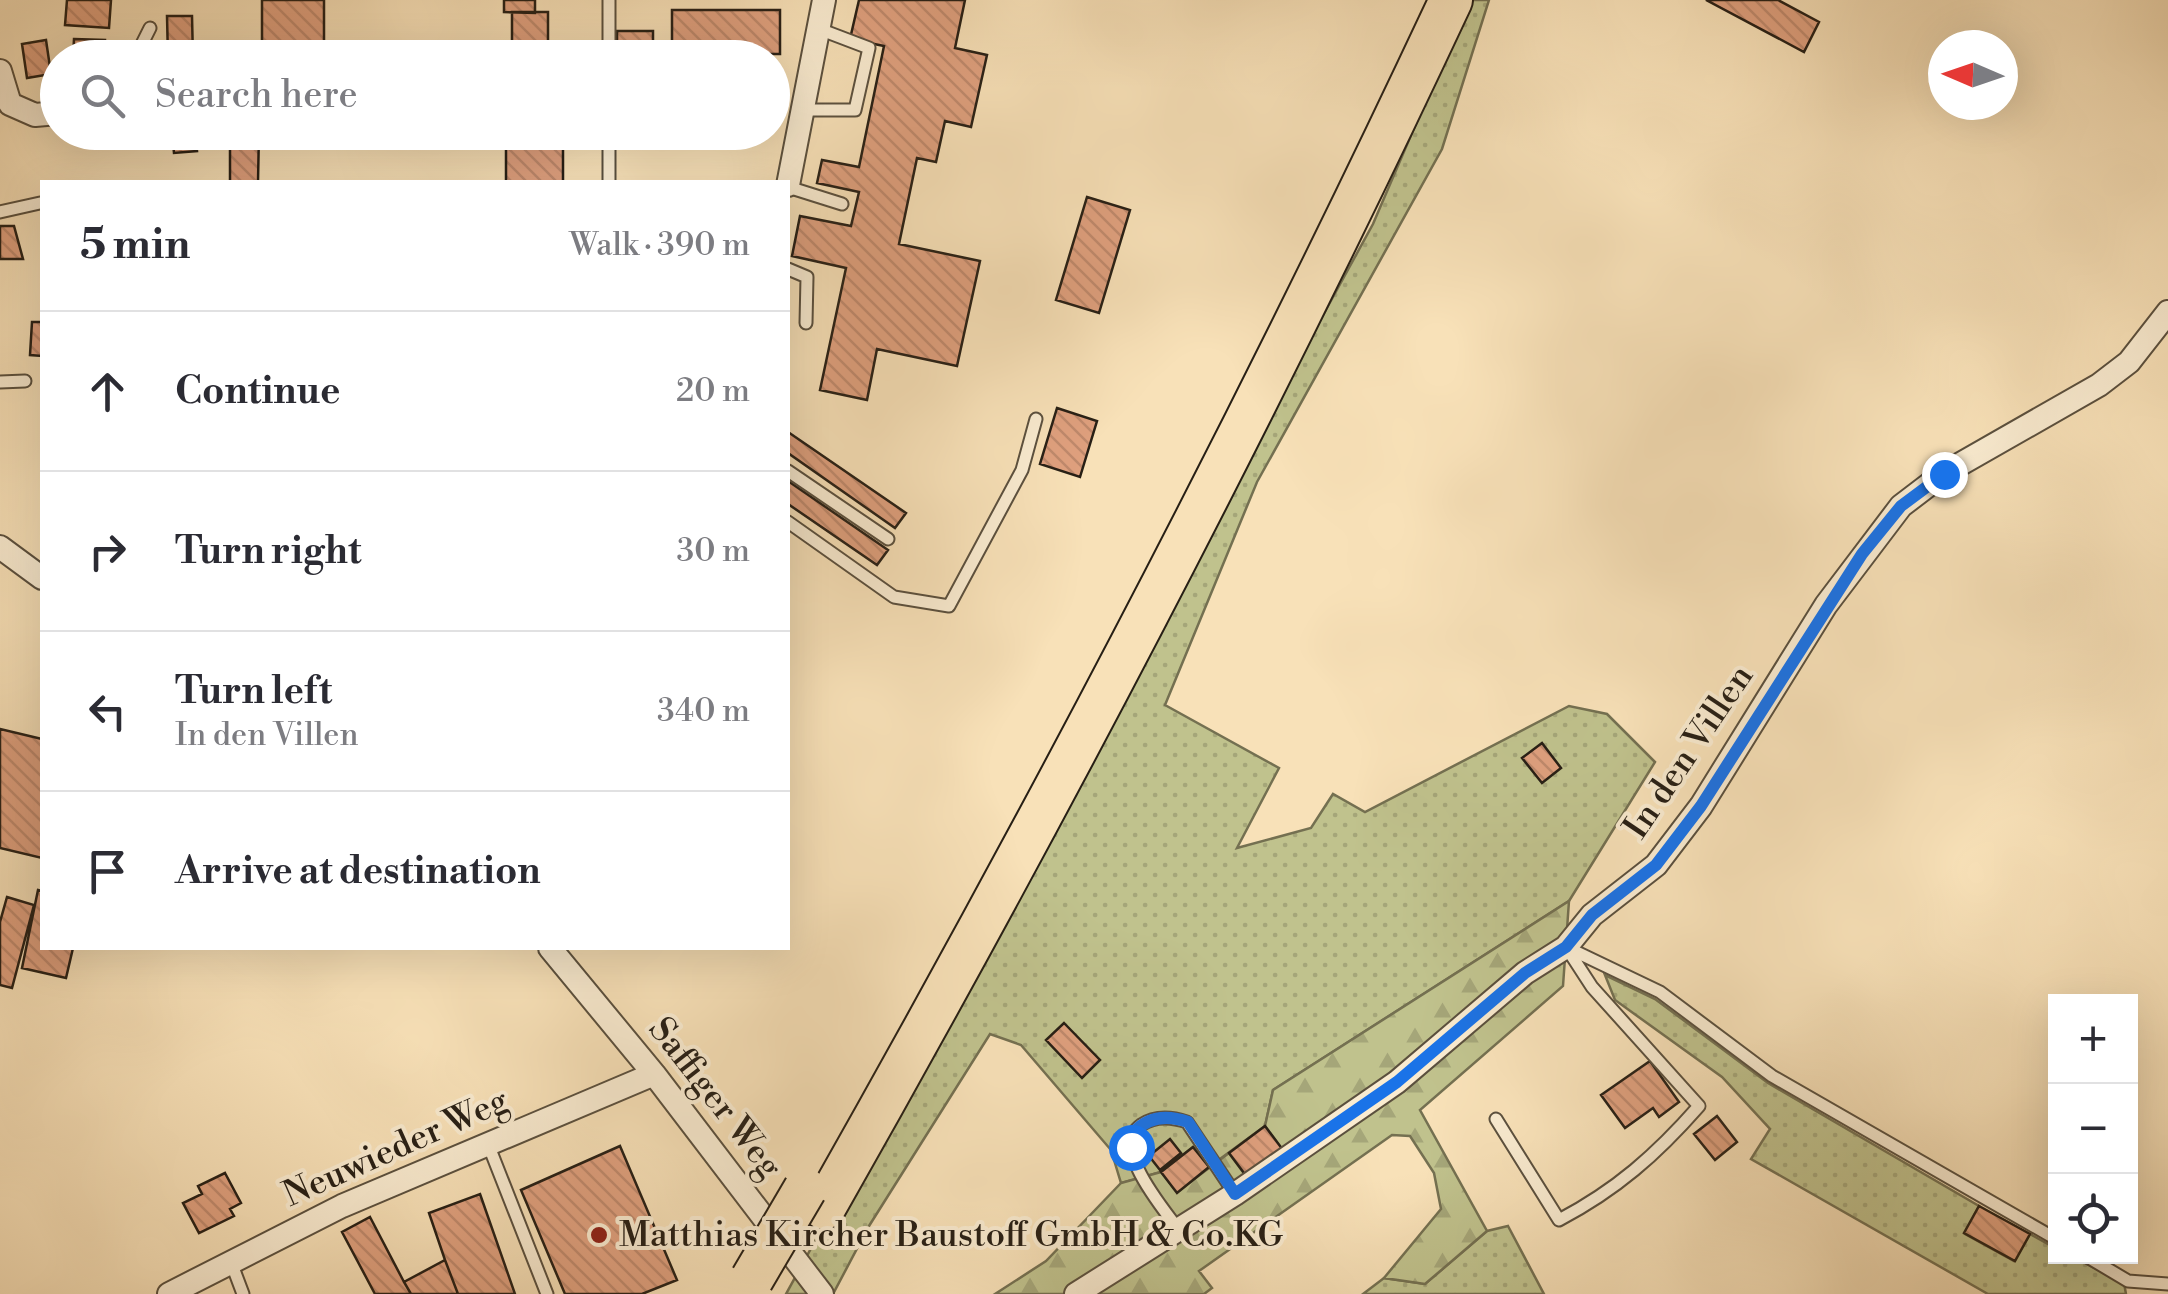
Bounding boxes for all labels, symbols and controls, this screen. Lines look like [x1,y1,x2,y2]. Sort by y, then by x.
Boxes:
north arrow [1928,30,2018,120]
search box [40,40,790,150]
icon: search [75,68,130,123]
text: Search here [155,72,358,119]
text: 5 min [80,219,190,272]
text: Walk · 390 m [569,225,750,265]
icon: ahead [80,364,135,419]
text: Continue [175,368,340,415]
text: 20 m [676,371,750,411]
route end [1922,452,1968,498]
icon: right [80,524,135,579]
text: Turn right [175,528,361,575]
text: 30 m [676,531,750,571]
street label: In den Villen [1615,657,1763,847]
text: Turn left [175,668,332,715]
icon: left [80,684,135,739]
text: 340 m [657,691,750,731]
text: In den Villen [175,715,359,755]
icon: arrive [80,844,135,899]
text: Arrive at destination [175,848,541,895]
map controls [2048,994,2138,1264]
button: + [2048,994,2138,1084]
street label: Saffiger Weg [639,1009,791,1187]
street label: Neuwieder Weg [277,1079,515,1217]
button: − [2048,1084,2138,1174]
route start [1109,1125,1155,1171]
button: locate [2048,1174,2138,1264]
place label: Matthias Kircher Baustoff GmbH & Co.KG [619,1214,1283,1257]
marker: Matthias Kircher Baustoff GmbH & Co.KG [588,1224,610,1246]

